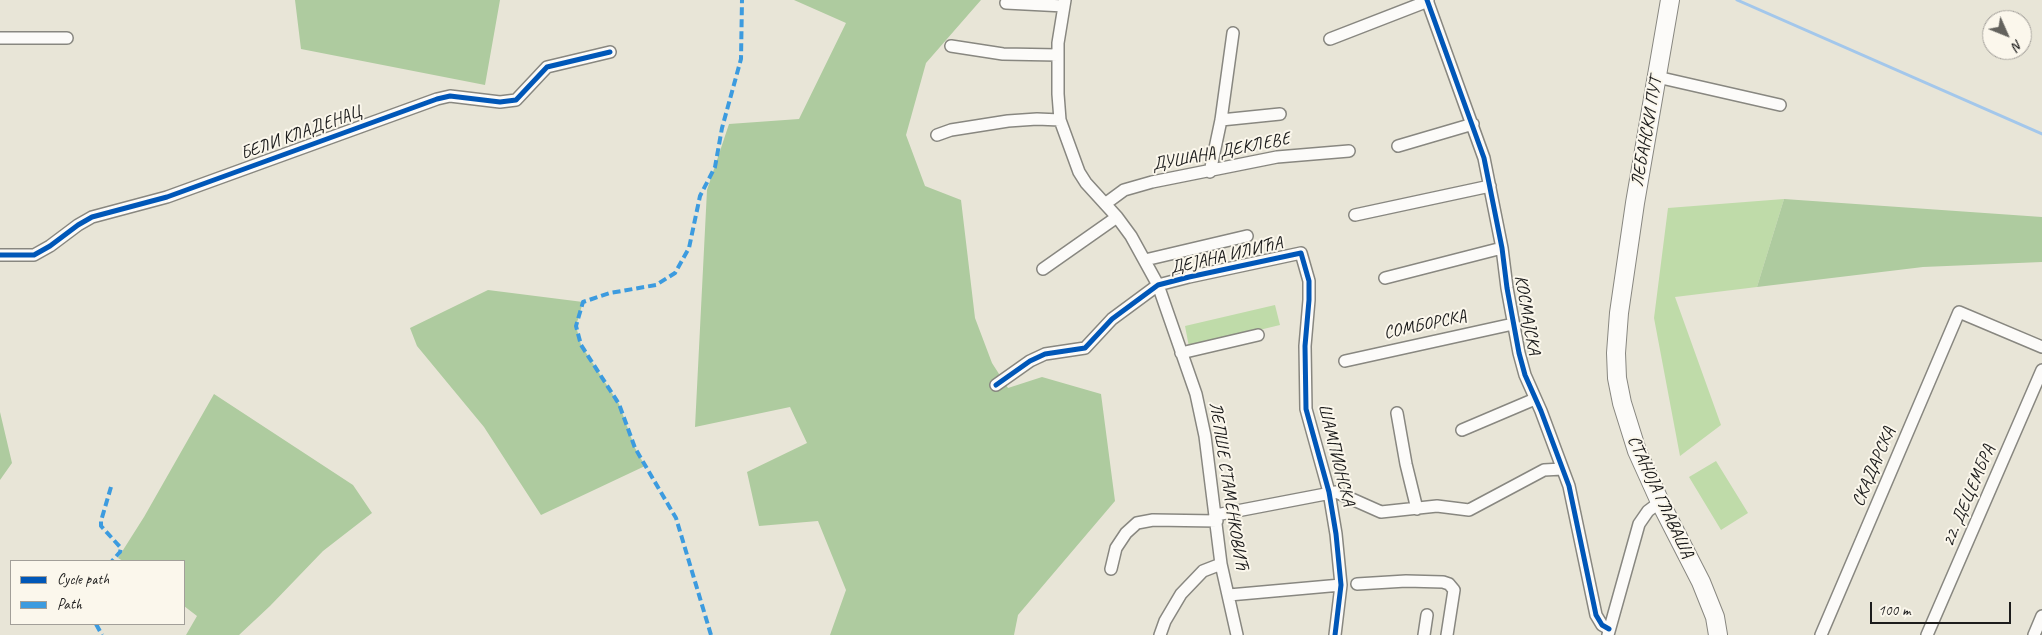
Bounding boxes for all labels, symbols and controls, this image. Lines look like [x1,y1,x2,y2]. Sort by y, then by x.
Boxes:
north arrow [1982,10,2032,60]
text: N [2008,36,2027,54]
street label: ЛЕБАНСКИ ПУТ [1627,76,1667,188]
street label: БЕЛИ КЛАДЕНАЦ [238,101,364,165]
street label: ДУШАНА ДЕКЛЕВЕ [1150,128,1292,176]
street label: ДЕЈАНА ИЛИЋА [1167,233,1285,279]
street label: КОСМАЈСКА [1509,273,1545,357]
street label: СОМБОРСКА [1382,306,1468,344]
street label: ЛЕПШЕ СТАМЕНКОВИЋ [1204,400,1252,572]
street label: ШАМПИОНСКА [1313,402,1359,508]
street label: СКАДАРСКА [1848,424,1900,510]
street label: СТАНОЈА ГЛАВАША [1622,432,1698,562]
street label: 22. ДЕЦЕМБРА [1938,442,2000,550]
legend [10,560,185,625]
text: Cycle path [57,570,109,589]
scale bar [1872,592,2013,624]
text: Path [57,595,82,614]
text: 100 m [1878,601,1910,620]

